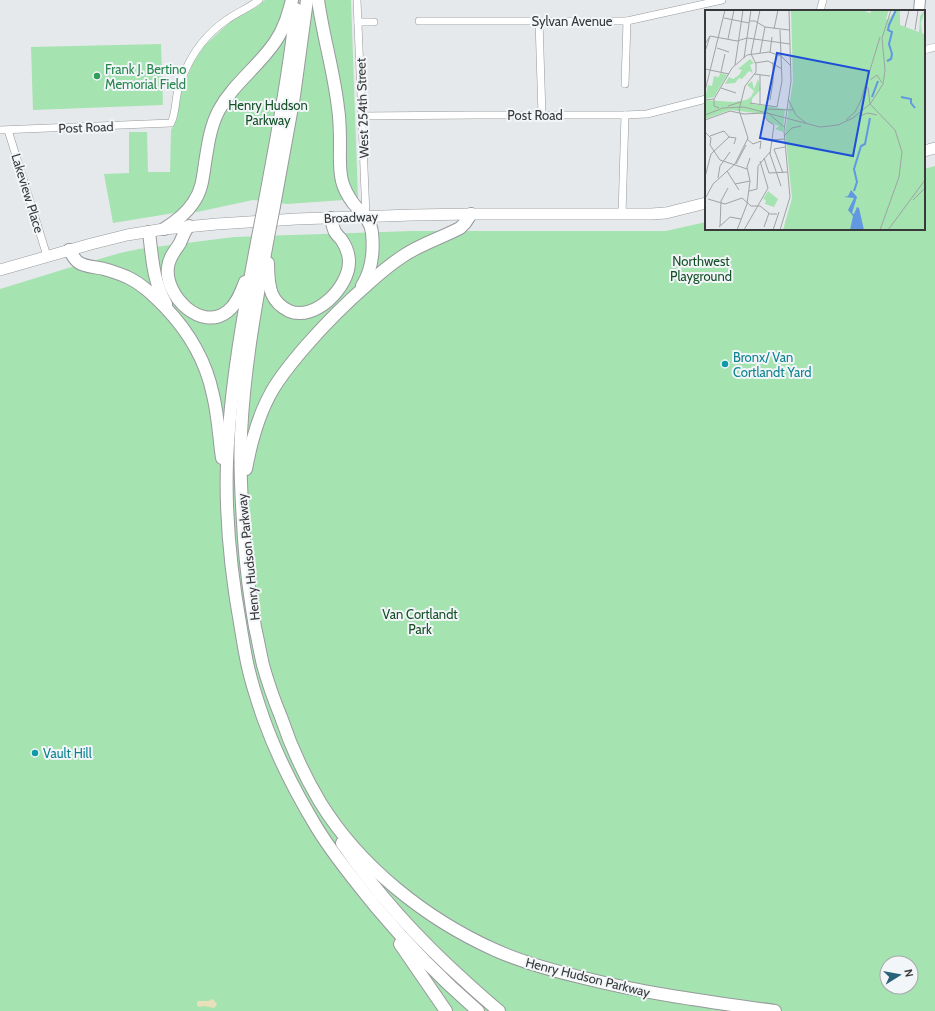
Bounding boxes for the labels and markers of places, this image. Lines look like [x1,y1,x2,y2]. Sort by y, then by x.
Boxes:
place label: Frank J. Bertino Memorial Field [105,61,187,92]
marker: Frank J. Bertino Memorial Field [92,71,102,81]
place label: Bronx/ Van Cortlandt Yard [733,349,811,380]
marker: Bronx/ Van Cortlandt Yard [720,359,730,369]
place label: Vault Hill [43,745,92,761]
marker: Vault Hill [30,748,40,758]

